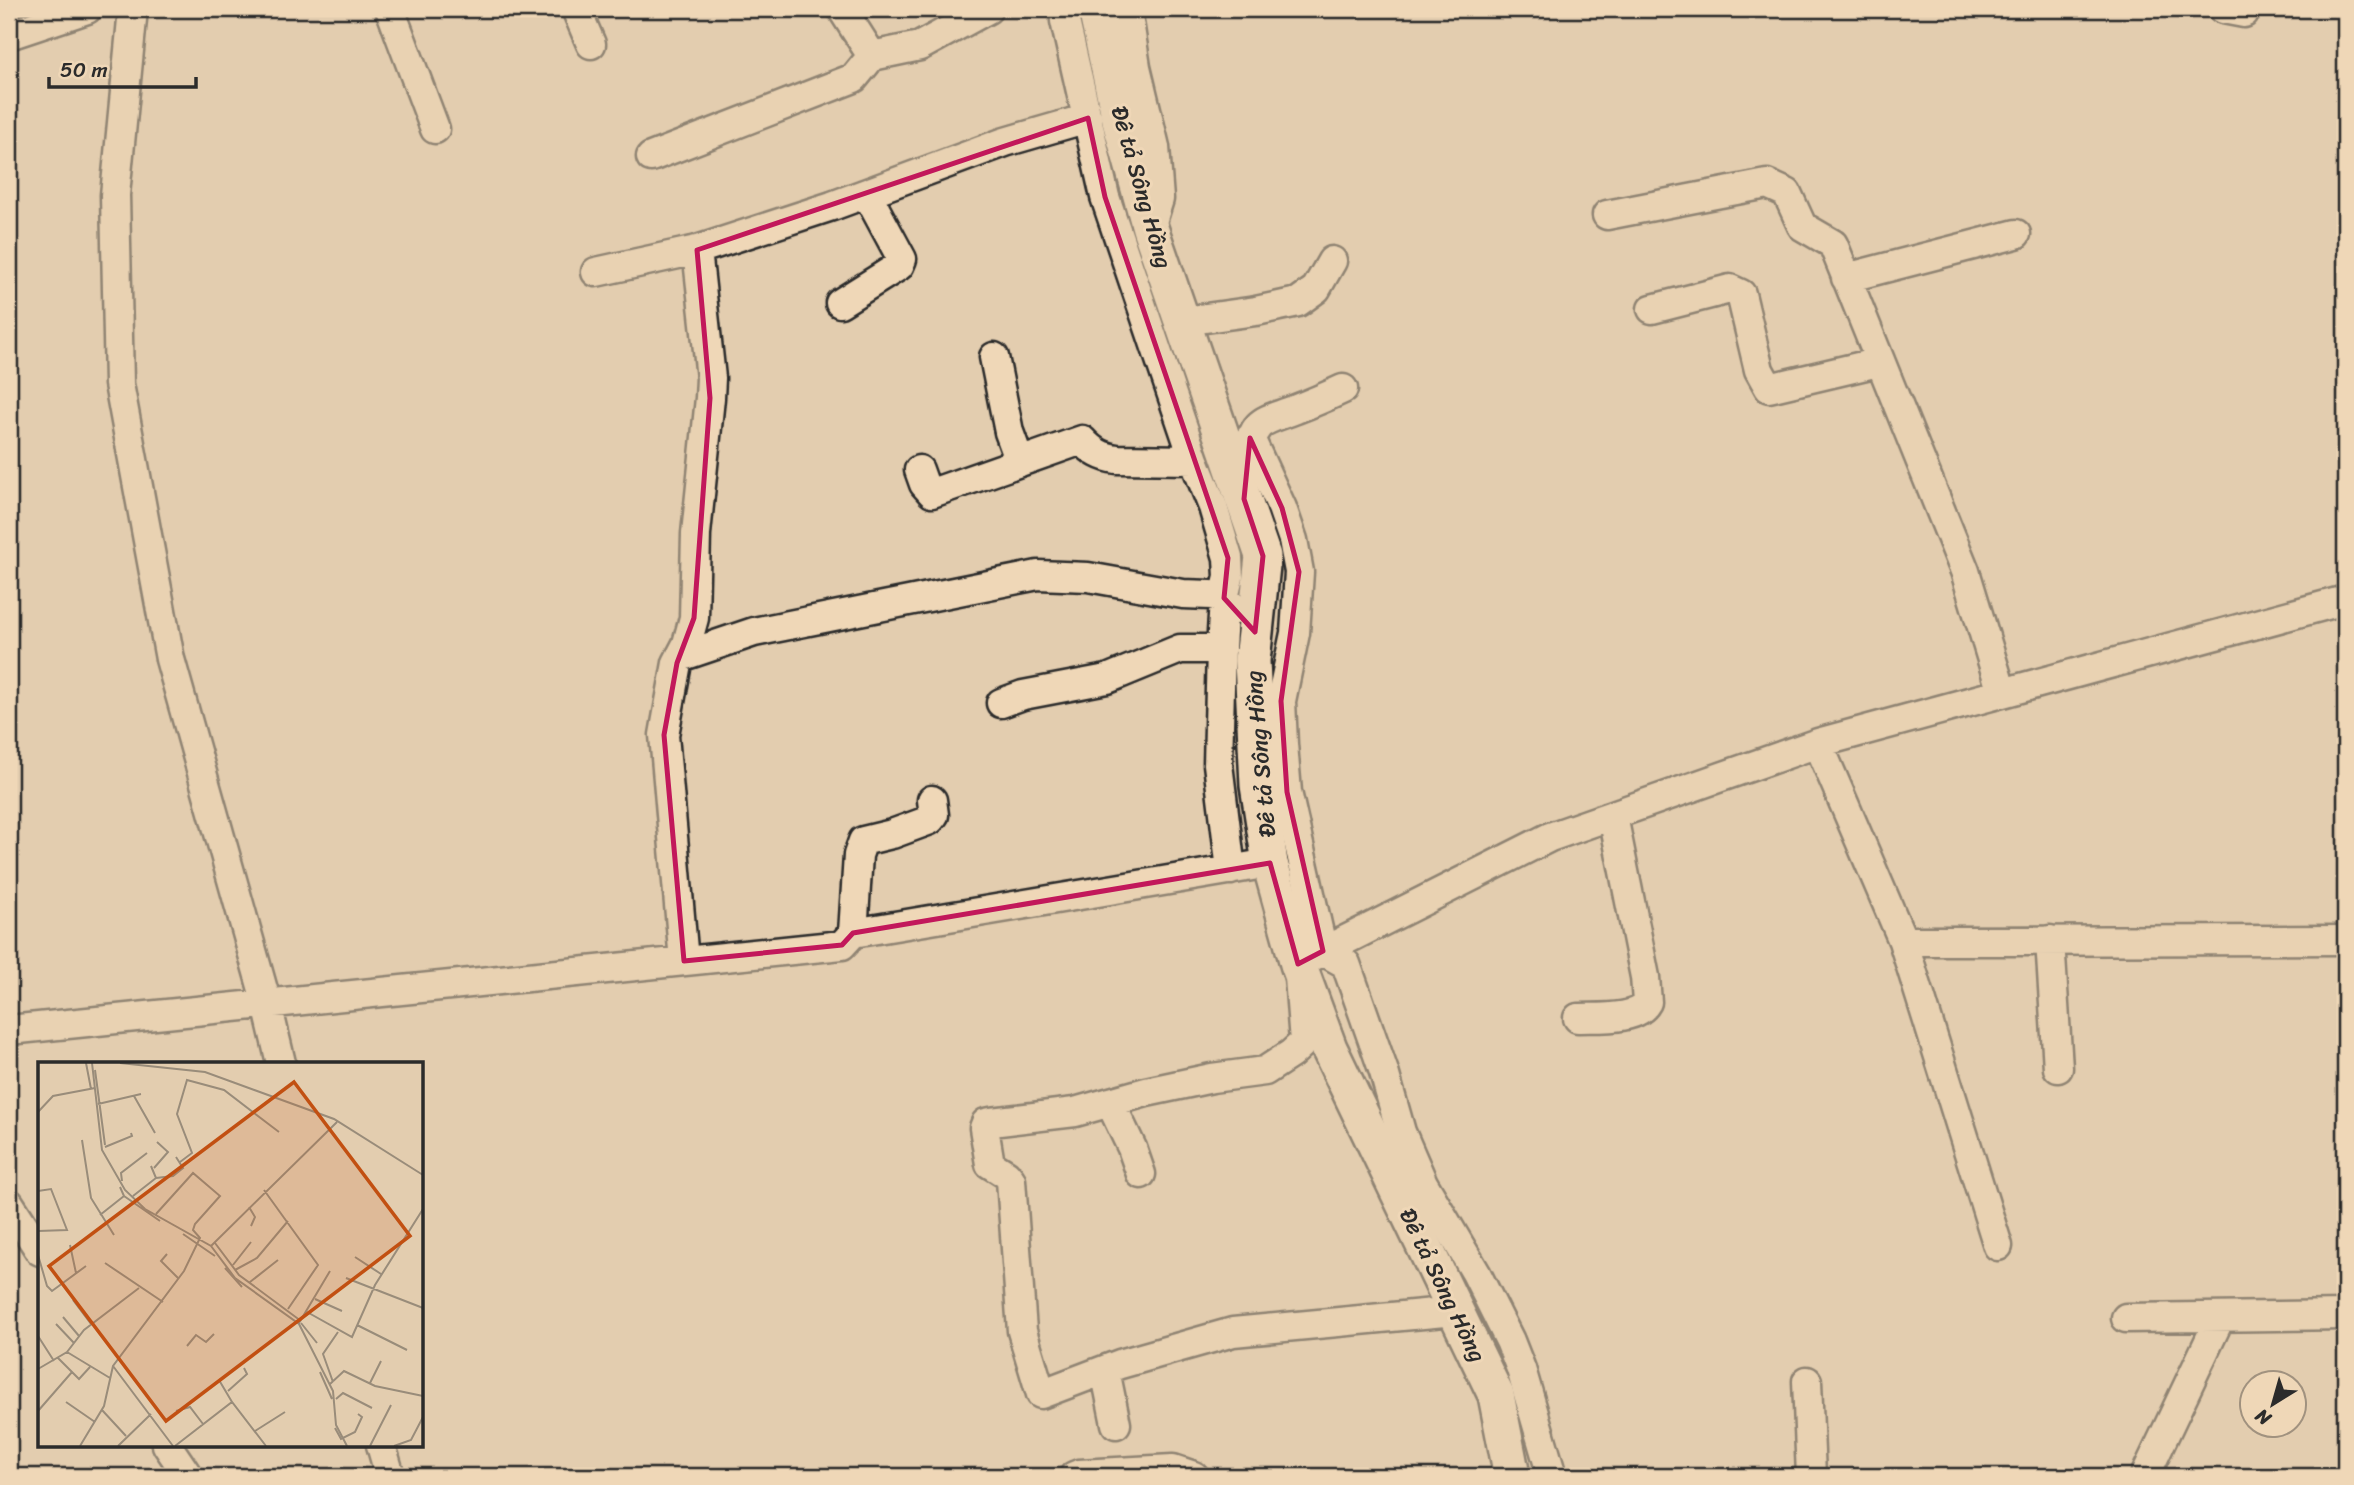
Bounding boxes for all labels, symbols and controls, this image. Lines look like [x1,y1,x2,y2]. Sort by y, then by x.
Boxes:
scale bar [49,46,196,90]
text: 50 m [60,51,108,89]
street label: Đê tả Sông Hồng [1099,101,1184,274]
street label: Đê tả Sông Hồng [1233,668,1288,839]
inset map [38,1062,424,1446]
street label: Đê tả Sông Hồng [1387,1201,1498,1370]
north arrow [2238,1370,2308,1440]
text: N [2247,1400,2279,1435]

